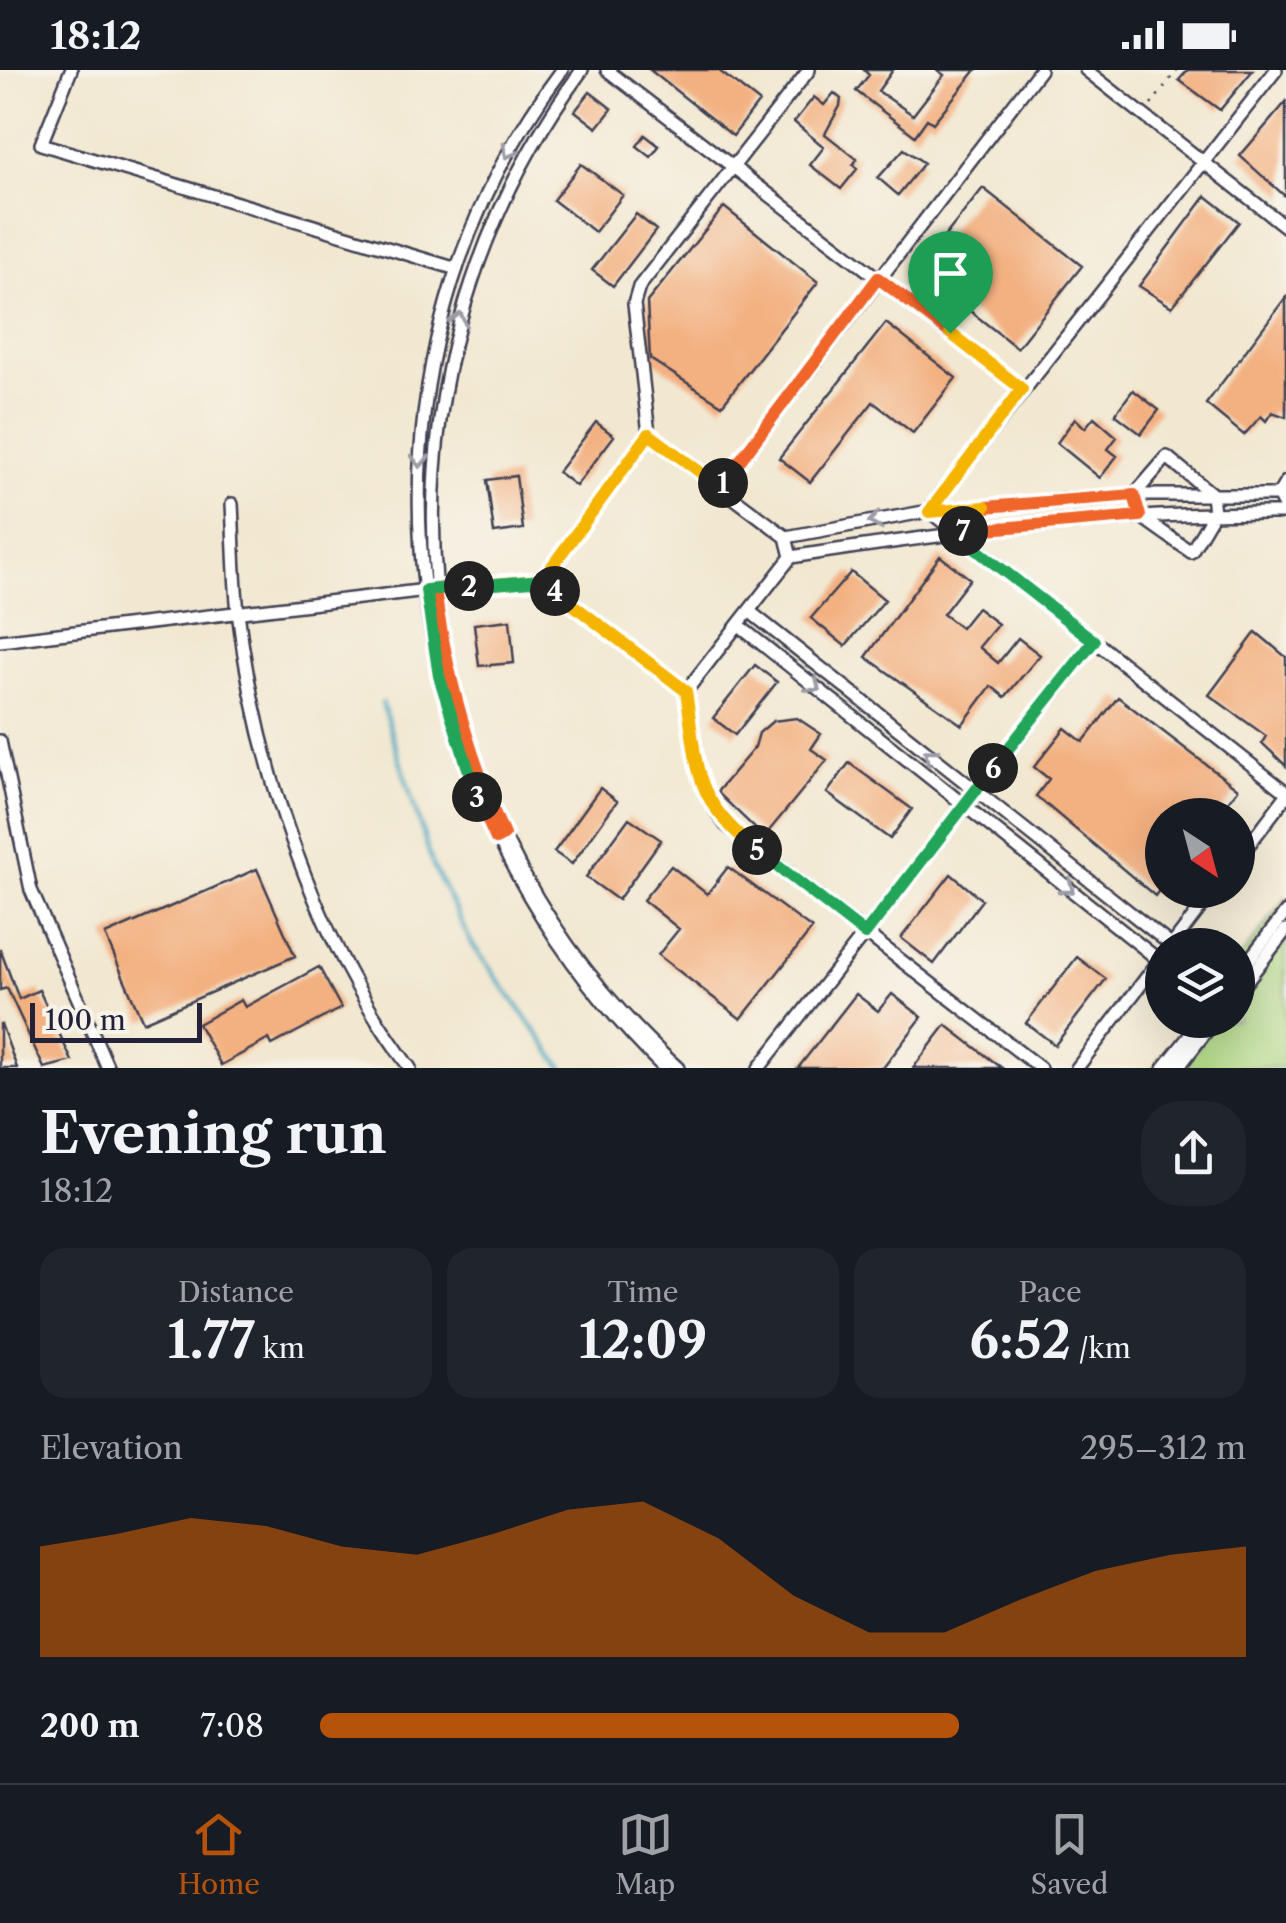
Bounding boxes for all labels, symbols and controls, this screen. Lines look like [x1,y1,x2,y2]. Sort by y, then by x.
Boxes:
text: 18:12 [50,12,141,59]
one-way arrow [502,141,522,159]
pin [908,231,993,334]
icon: arrive [923,246,978,301]
one-way arrow [447,311,468,328]
one-way arrow [410,454,431,470]
pin: 1 [698,458,748,508]
text: 1 [717,466,729,500]
pin: 7 [938,506,988,556]
one-way arrow [867,510,883,531]
text: 7 [956,514,970,548]
pin: 2 [444,561,494,611]
pin: 4 [530,566,580,616]
text: 2 [461,569,477,603]
text: 4 [547,574,563,608]
one-way arrow [802,674,820,692]
pin: 6 [968,743,1018,793]
one-way arrow [923,749,941,766]
text: 6 [985,751,1001,785]
pin: 3 [452,772,502,822]
text: 3 [469,780,485,814]
north arrow [1145,798,1255,908]
map controls [1145,798,1255,1038]
pin: 5 [732,825,782,875]
text: 5 [749,833,765,867]
one-way arrow [1057,876,1075,894]
button: layers [1145,928,1255,1038]
scale bar [30,998,202,1043]
text: 100 m [45,1003,126,1037]
text: Evening run [40,1100,387,1167]
button: share [1141,1101,1246,1206]
text: 18:12 [40,1171,113,1210]
text: Distance [178,1275,294,1309]
text: Time [608,1275,678,1309]
text: Pace [1018,1275,1082,1309]
text: 1.77 [167,1309,255,1371]
text: 12:09 [579,1309,707,1371]
text: 6:52 [969,1309,1071,1371]
text: km [255,1331,305,1365]
text: /km [1071,1331,1131,1365]
text: Elevation [40,1428,183,1467]
text: 295–312 m [1080,1428,1246,1467]
text: 200 m [40,1706,140,1745]
text: 7:08 [200,1706,264,1745]
tab: Home [178,1807,260,1901]
tab: Map [615,1807,675,1901]
tab: Saved [1031,1807,1108,1901]

